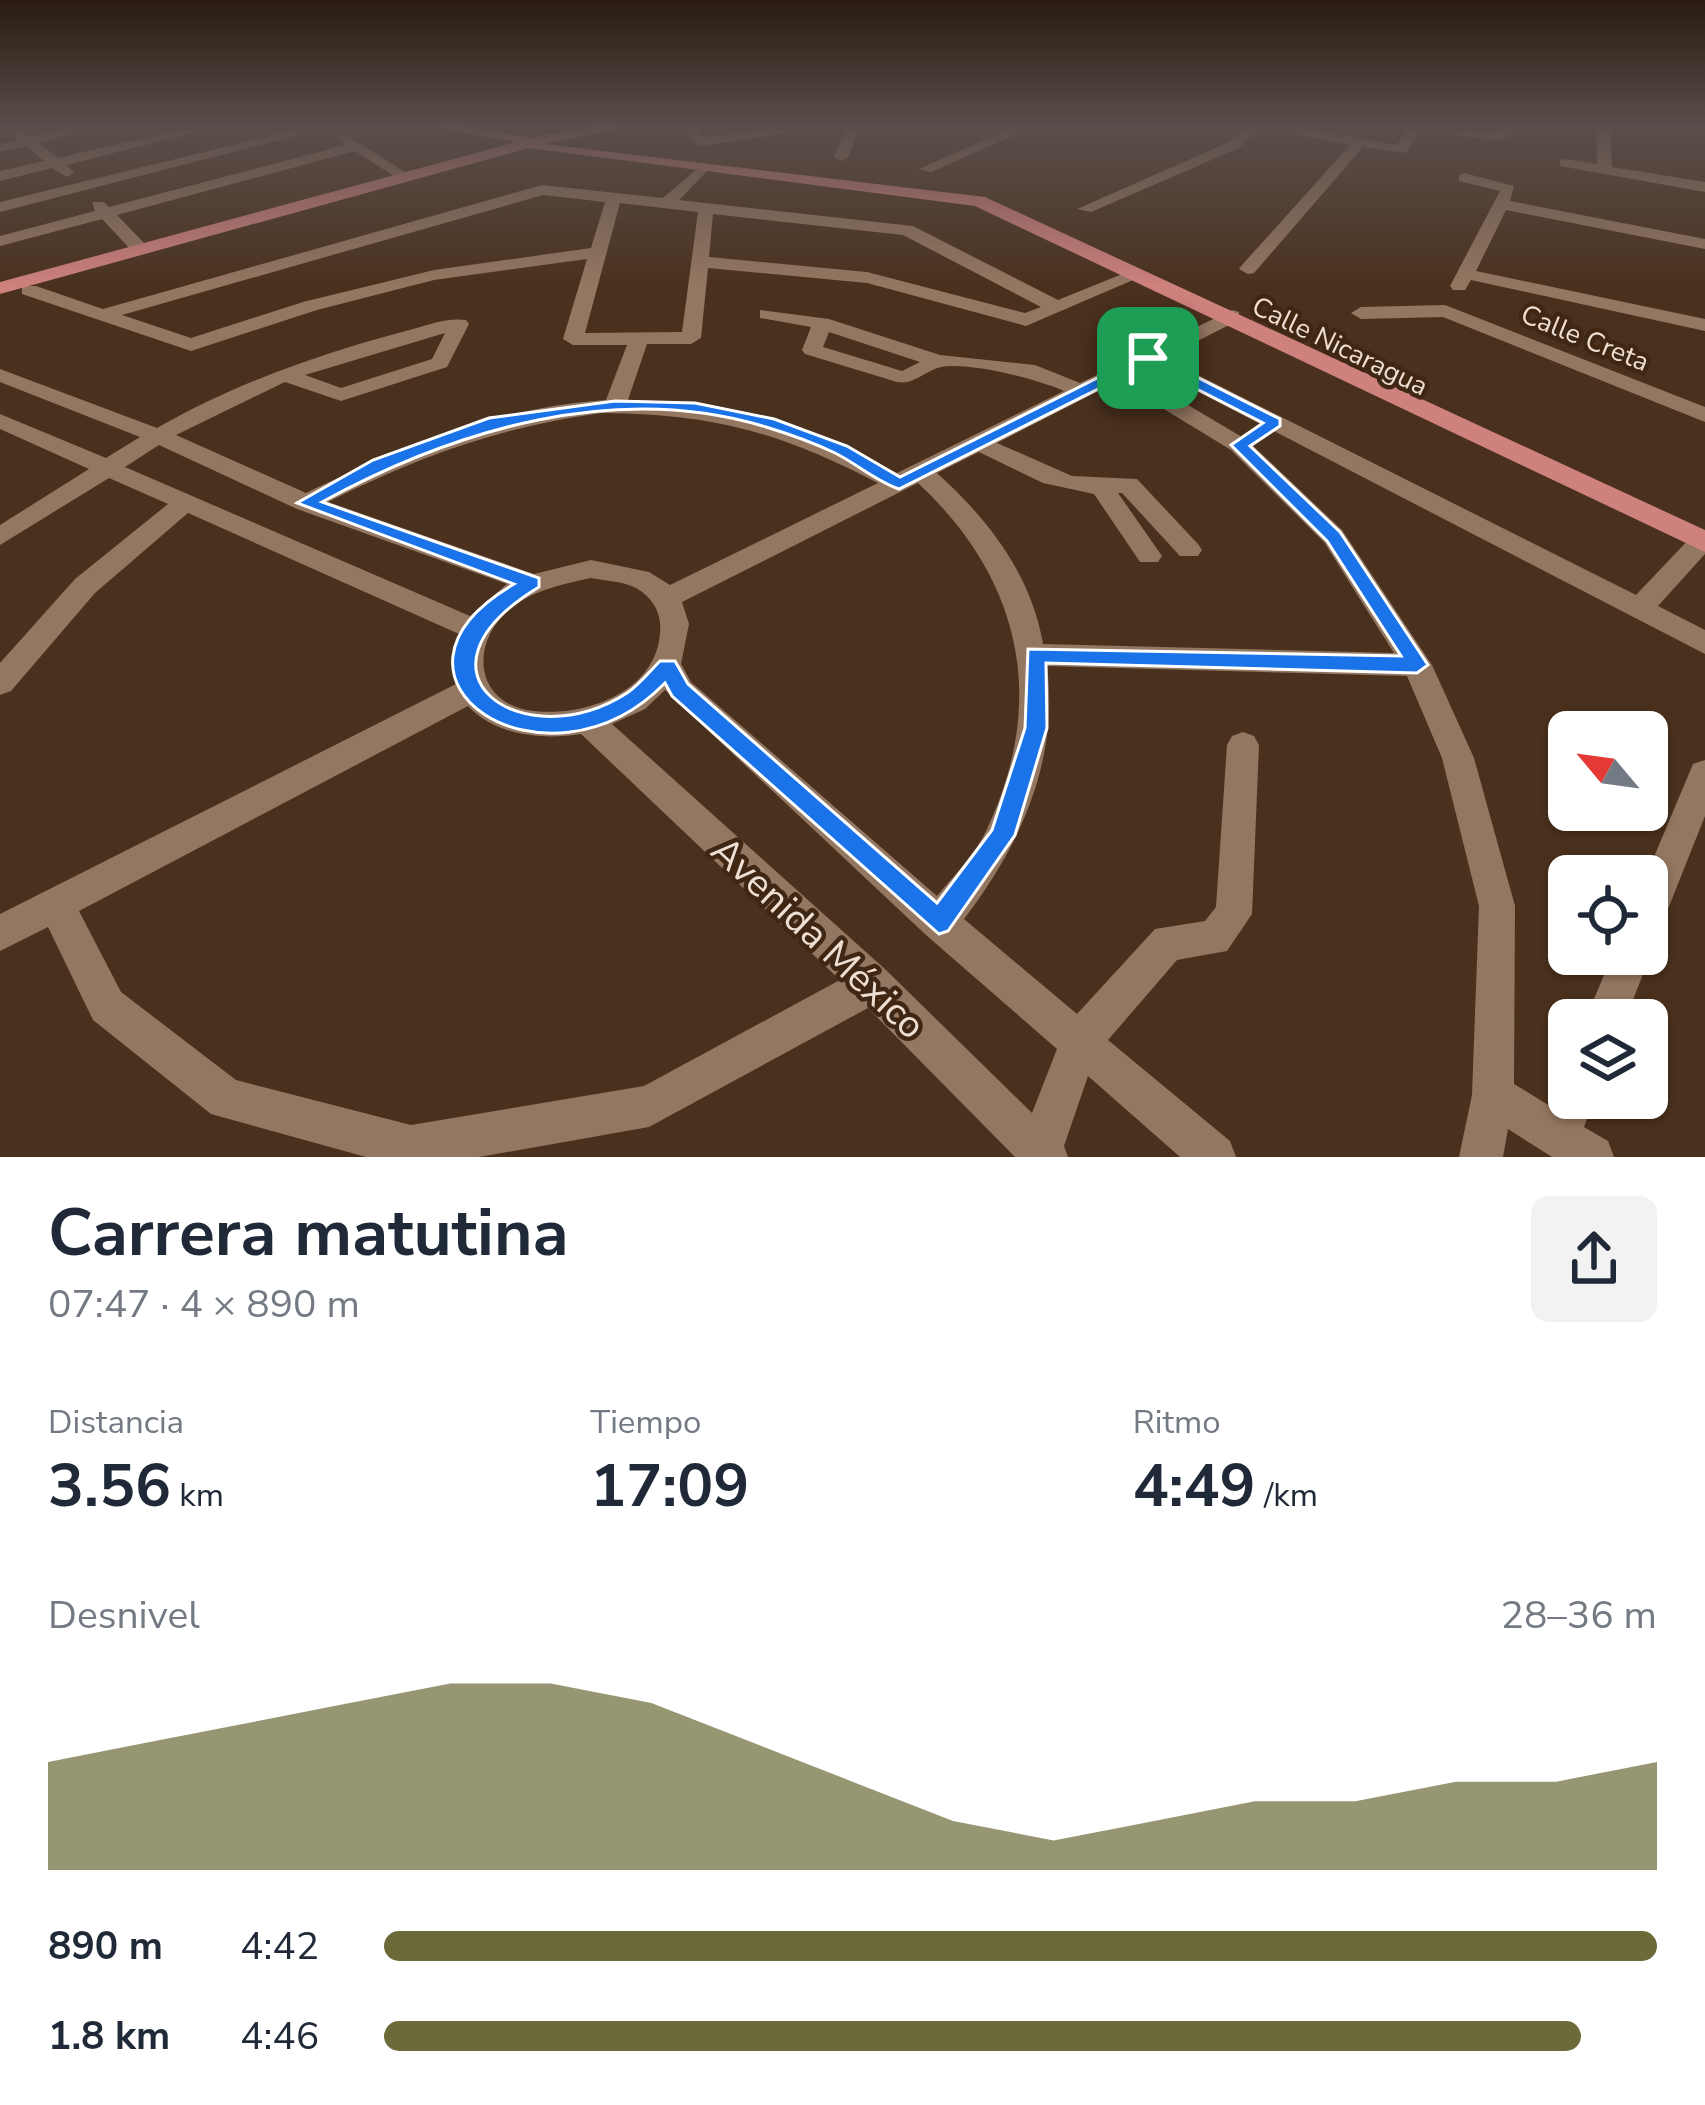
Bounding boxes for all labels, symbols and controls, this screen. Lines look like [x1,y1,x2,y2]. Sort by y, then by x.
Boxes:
street label: Calle Nicaragua [1246,288,1434,405]
street label: Calle Creta [1515,296,1654,381]
pin [1097,307,1199,409]
icon: arrive [1115,325,1181,391]
north arrow [1548,711,1668,831]
map controls [1548,711,1668,1119]
street label: Avenida México [699,825,937,1051]
button: locate [1548,855,1668,975]
button: layers [1548,999,1668,1119]
text: Carrera matutina [48,1188,569,1278]
button: share [1531,1196,1657,1322]
text: 07:47 · 4 × 890 m [48,1278,360,1331]
text: Distancia [48,1400,184,1445]
text: Tiempo [590,1400,701,1445]
text: Ritmo [1133,1400,1221,1445]
text: 3.56 [48,1445,171,1527]
text: 17:09 [590,1445,749,1527]
text: 4:49 [1133,1445,1256,1527]
text: km [171,1473,224,1518]
text: /km [1256,1473,1318,1518]
text: Desnivel [48,1589,200,1642]
text: 28–36 m [1500,1589,1657,1642]
text: 890 m [48,1920,163,1973]
text: 4:42 [240,1920,319,1973]
text: 1.8 km [48,2010,170,2063]
text: 4:46 [240,2010,319,2063]

